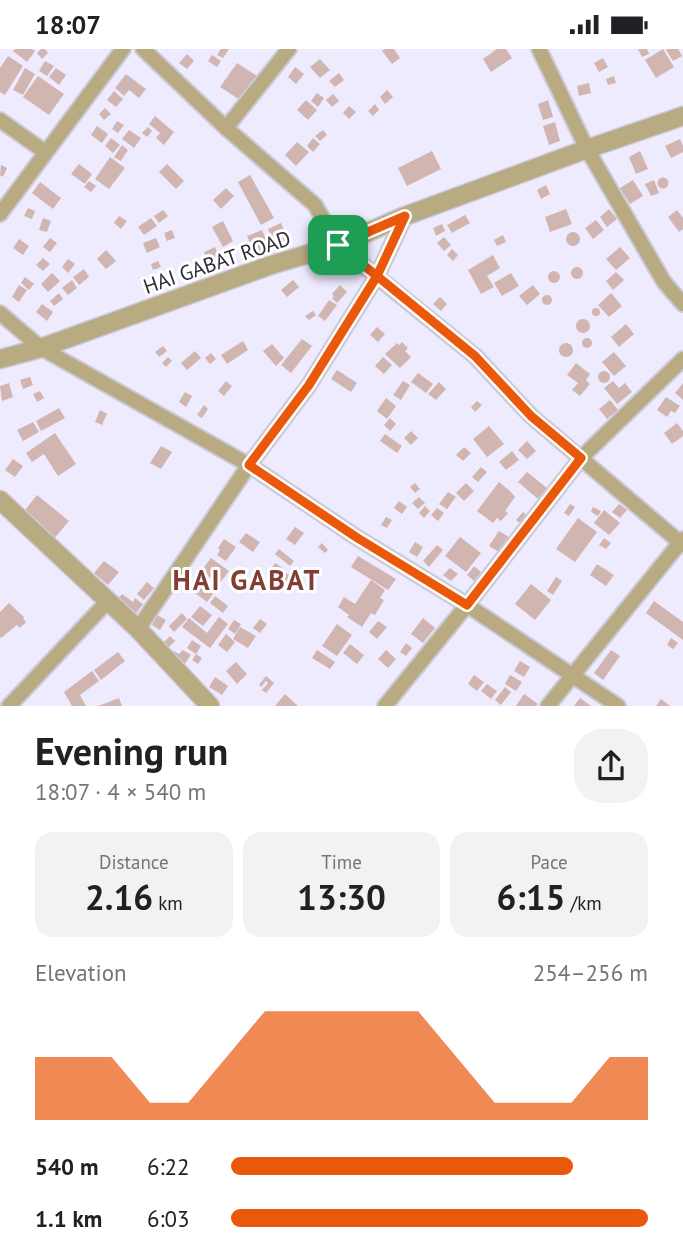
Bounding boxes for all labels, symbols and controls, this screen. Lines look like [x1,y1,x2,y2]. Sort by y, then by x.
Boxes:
text: 18:07 [35,8,101,41]
pin [308,215,368,275]
street label: HAI GABAT ROAD [140,224,294,300]
icon: arrive [319,226,357,264]
district label: HAI GABAT [172,561,322,598]
text: Evening run [35,726,228,775]
button: share [574,729,648,803]
text: 18:07 · 4 × 540 m [35,777,206,806]
text: Distance [99,850,169,874]
text: Time [321,850,362,874]
text: Pace [531,850,568,874]
text: 2.16 [85,874,153,920]
text: 13:30 [297,874,386,920]
text: 6:15 [497,874,565,920]
text: km [153,891,183,915]
text: /km [565,891,602,915]
text: Elevation [35,958,127,987]
text: 254–256 m [533,958,648,987]
text: 540 m [35,1152,98,1181]
text: 6:22 [147,1152,190,1181]
text: 1.1 km [35,1204,102,1233]
text: 6:03 [147,1204,190,1233]

